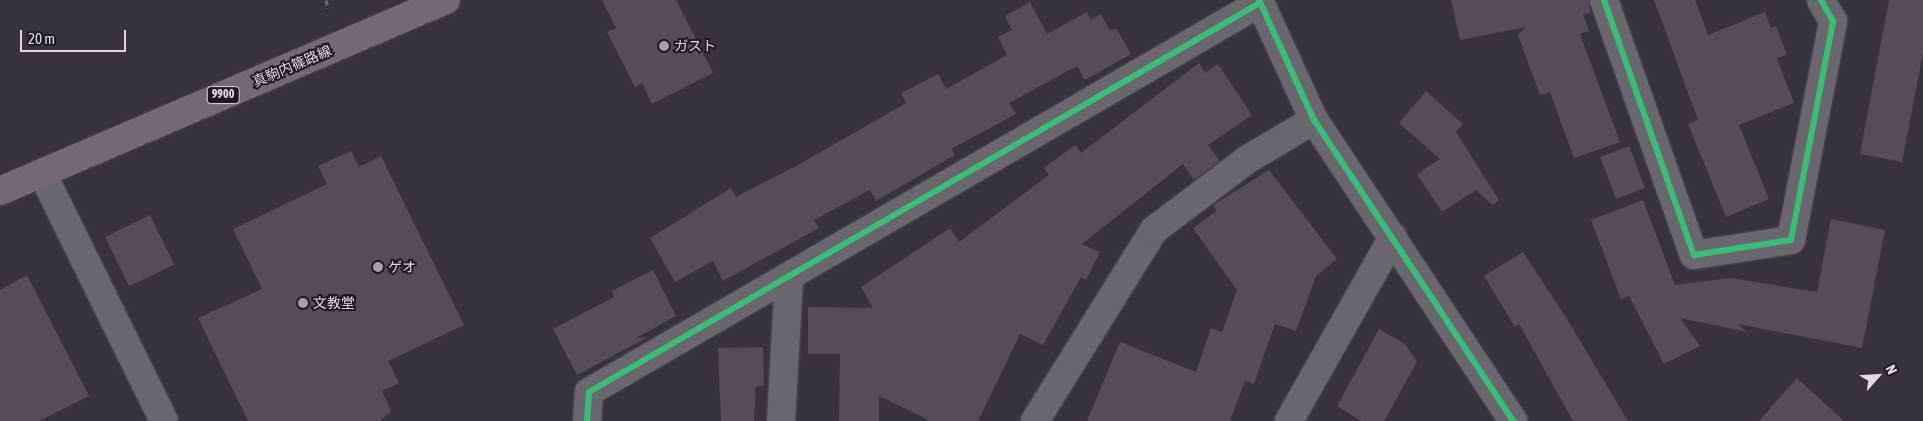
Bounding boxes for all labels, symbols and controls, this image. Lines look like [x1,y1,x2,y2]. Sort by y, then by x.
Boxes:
scale bar [22,20,129,52]
text: 20 m [28,30,55,47]
place label: ガスト [674,38,716,54]
marker: ガスト [658,40,670,52]
street label: 真駒内篠路線 [250,42,334,90]
road number: 9900 [206,86,240,104]
place label: ゲオ [388,259,416,275]
marker: ゲオ [372,261,384,273]
place label: 文教堂 [313,295,355,311]
marker: 文教堂 [297,297,309,309]
north arrow [1853,351,1903,401]
text: N [1882,362,1900,377]

